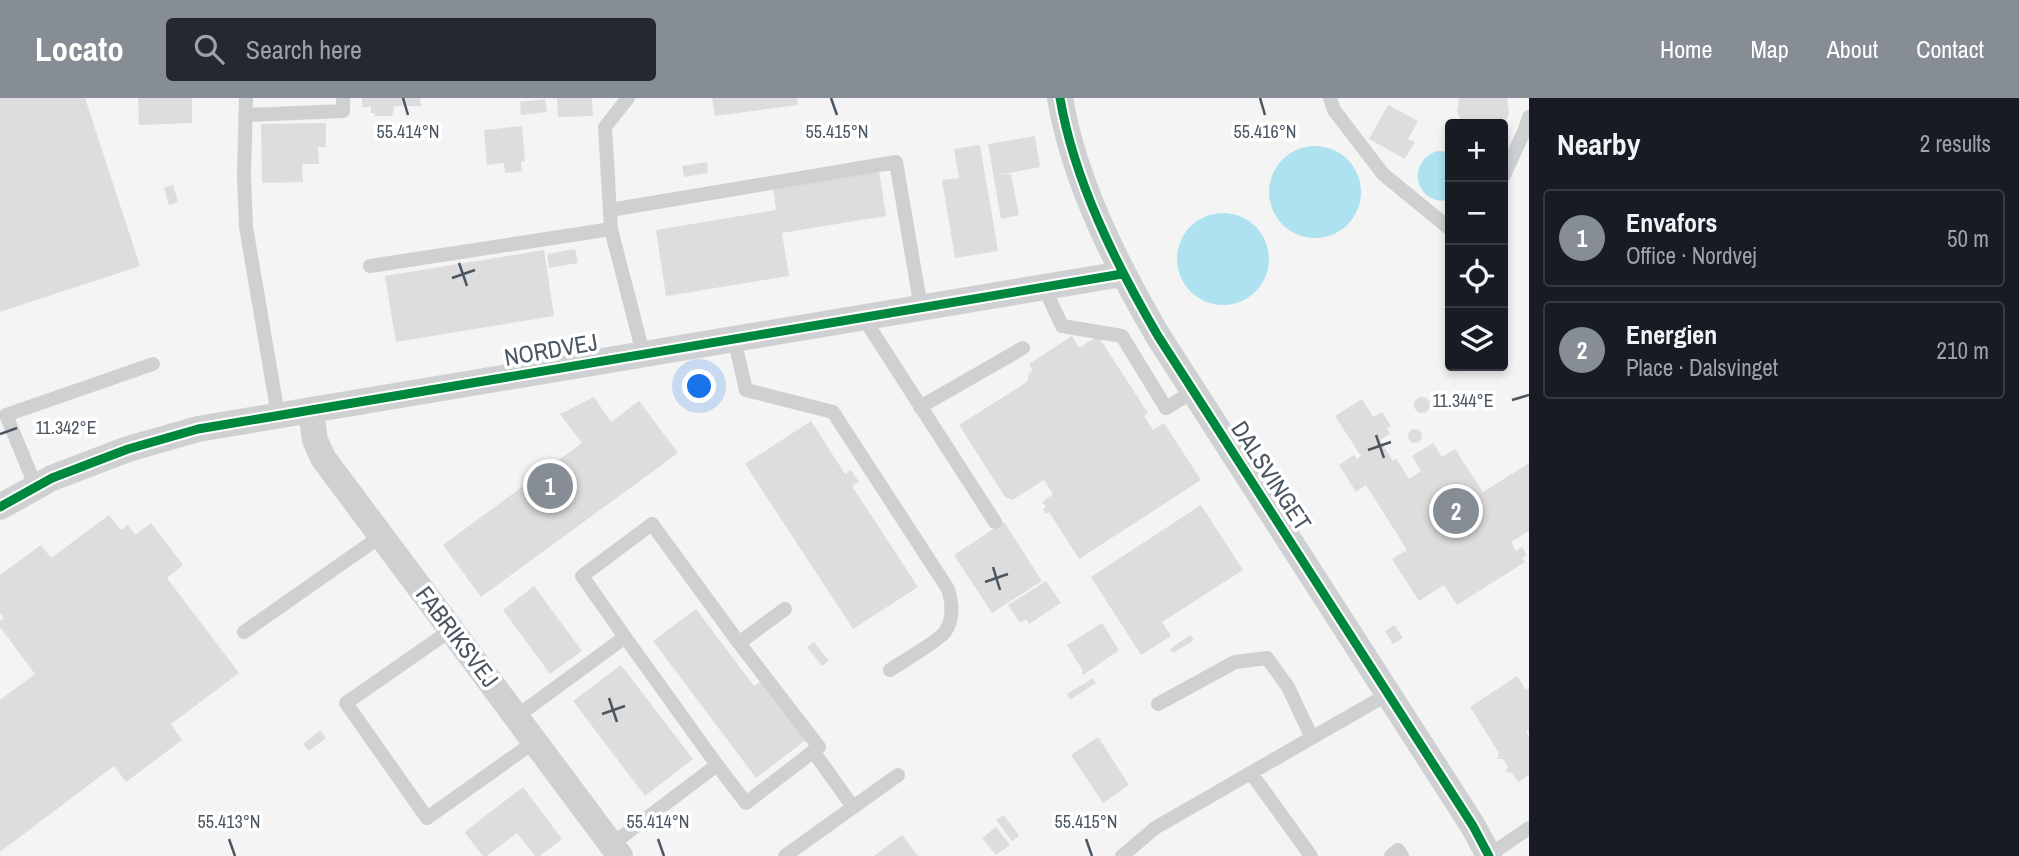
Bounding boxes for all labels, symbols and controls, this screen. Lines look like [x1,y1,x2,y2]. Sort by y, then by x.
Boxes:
search box [166,18,656,81]
text: Locato [35,27,124,71]
icon: search [190,30,228,68]
text: Search here [246,32,362,67]
text: Home [1660,33,1712,65]
text: Map [1750,33,1789,65]
text: About [1827,33,1878,65]
text: Contact [1916,33,1984,65]
text: 55.414°N [377,119,440,144]
text: 55.415°N [806,119,869,144]
text: 55.416°N [1234,119,1297,144]
map controls [1445,119,1508,371]
button: + [1445,119,1508,182]
text: Nearby [1557,124,1640,164]
text: 2 results [1920,128,1991,159]
button: − [1445,182,1508,245]
text: Envafors [1626,205,1717,240]
text: 1 [1577,223,1587,254]
text: 50 m [1947,223,1989,254]
text: Office · Nordvej [1626,240,1757,271]
button: locate [1445,245,1508,308]
button: layers [1445,308,1508,371]
text: Energien [1626,317,1717,352]
street label: NORDVEJ [502,325,600,373]
text: 2 [1577,335,1587,366]
text: 210 m [1937,335,1989,366]
text: Place · Dalsvinget [1626,352,1778,383]
your location [682,369,716,403]
text: 11.344°E [1432,388,1494,413]
street label: DALSVINGET [1224,414,1319,536]
text: 11.342°E [35,415,97,440]
pin: 1 [527,460,573,512]
pin: 2 [1433,485,1479,537]
street label: FABRIKSVEJ [409,579,506,694]
text: 55.413°N [198,809,261,834]
text: 55.414°N [627,809,690,834]
text: 55.415°N [1055,809,1118,834]

